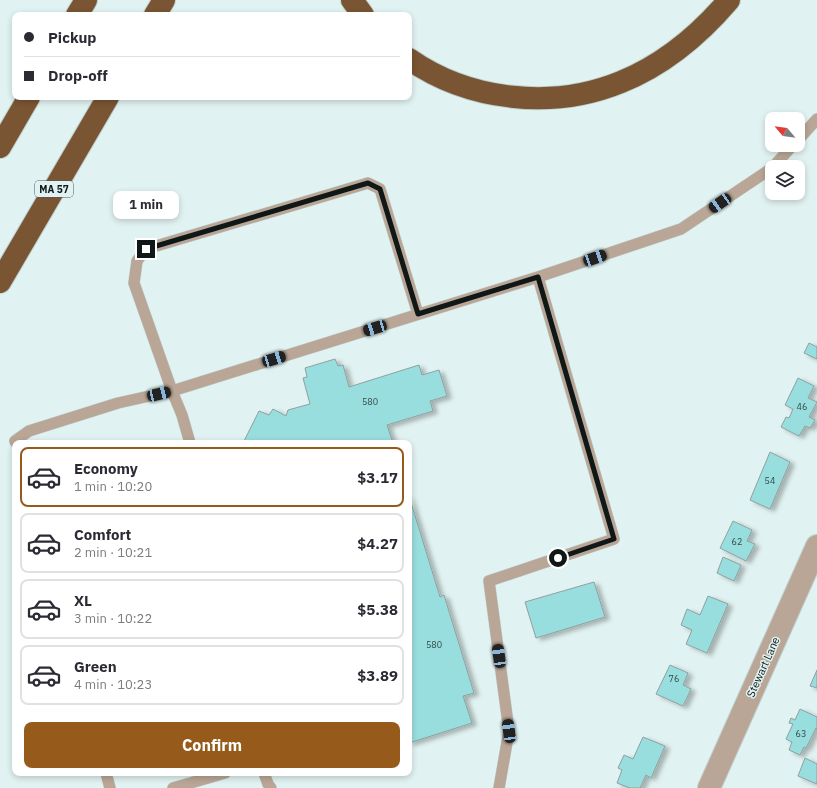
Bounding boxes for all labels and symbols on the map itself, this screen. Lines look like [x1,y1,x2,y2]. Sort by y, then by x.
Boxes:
north arrow [765,112,805,152]
road number: MA 57 [35,181,73,197]
callout: 1 min [113,191,179,219]
car [707,191,733,215]
route end [137,240,155,258]
car [582,248,608,268]
car [362,319,388,337]
car [261,350,287,368]
car [146,385,172,403]
house number: 580 [362,396,378,407]
house number: 46 [797,401,807,412]
house number: 54 [765,475,775,486]
house number: 62 [732,536,742,547]
route start [549,549,567,567]
street label: Stewart Lane [743,635,783,699]
house number: 580 [426,639,442,650]
car [491,643,507,669]
house number: 76 [669,673,679,684]
car [501,718,517,744]
house number: 63 [796,728,806,739]

